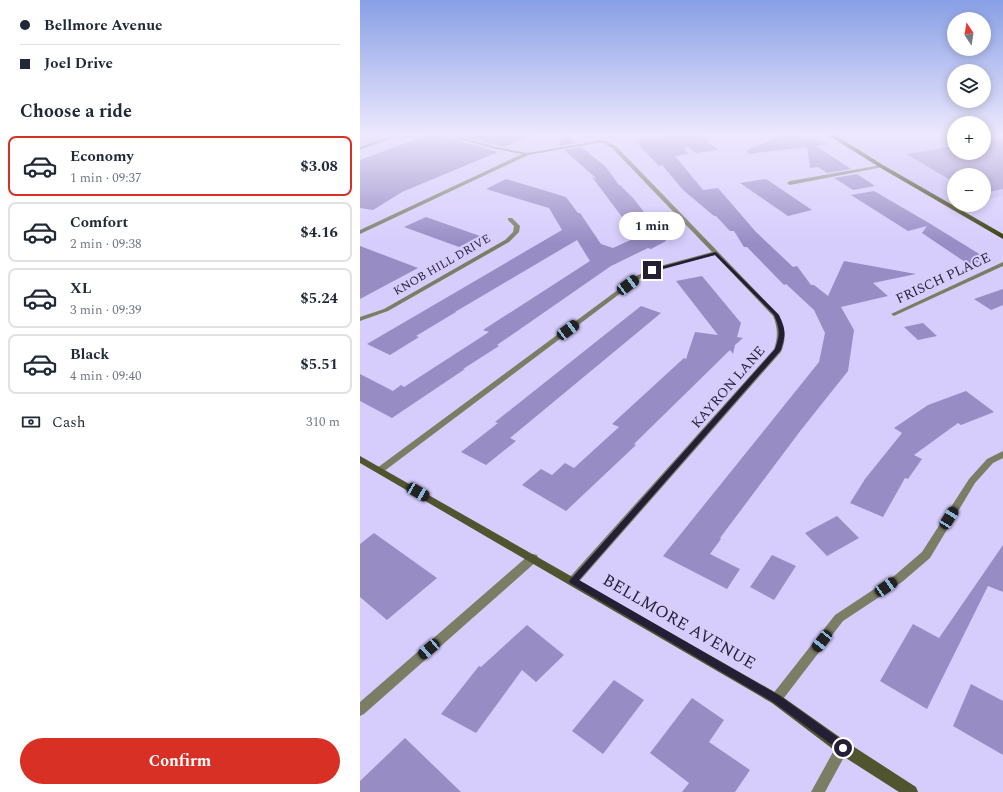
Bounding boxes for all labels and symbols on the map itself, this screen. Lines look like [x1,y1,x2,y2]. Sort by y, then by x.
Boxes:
north arrow [947,12,991,56]
callout: 1 min [619,212,685,240]
street label: KNOB HILL DRIVE [390,229,494,301]
street label: FRISCH PLACE [892,247,994,309]
route end [643,261,661,279]
car [615,273,641,297]
car [555,318,581,342]
street label: KAYRON LANE [686,341,770,433]
car [405,481,431,503]
car [938,505,960,531]
street label: BELLMORE AVENUE [597,567,761,677]
car [873,575,899,599]
car [810,628,834,654]
car [416,637,442,661]
route start [834,739,852,757]

